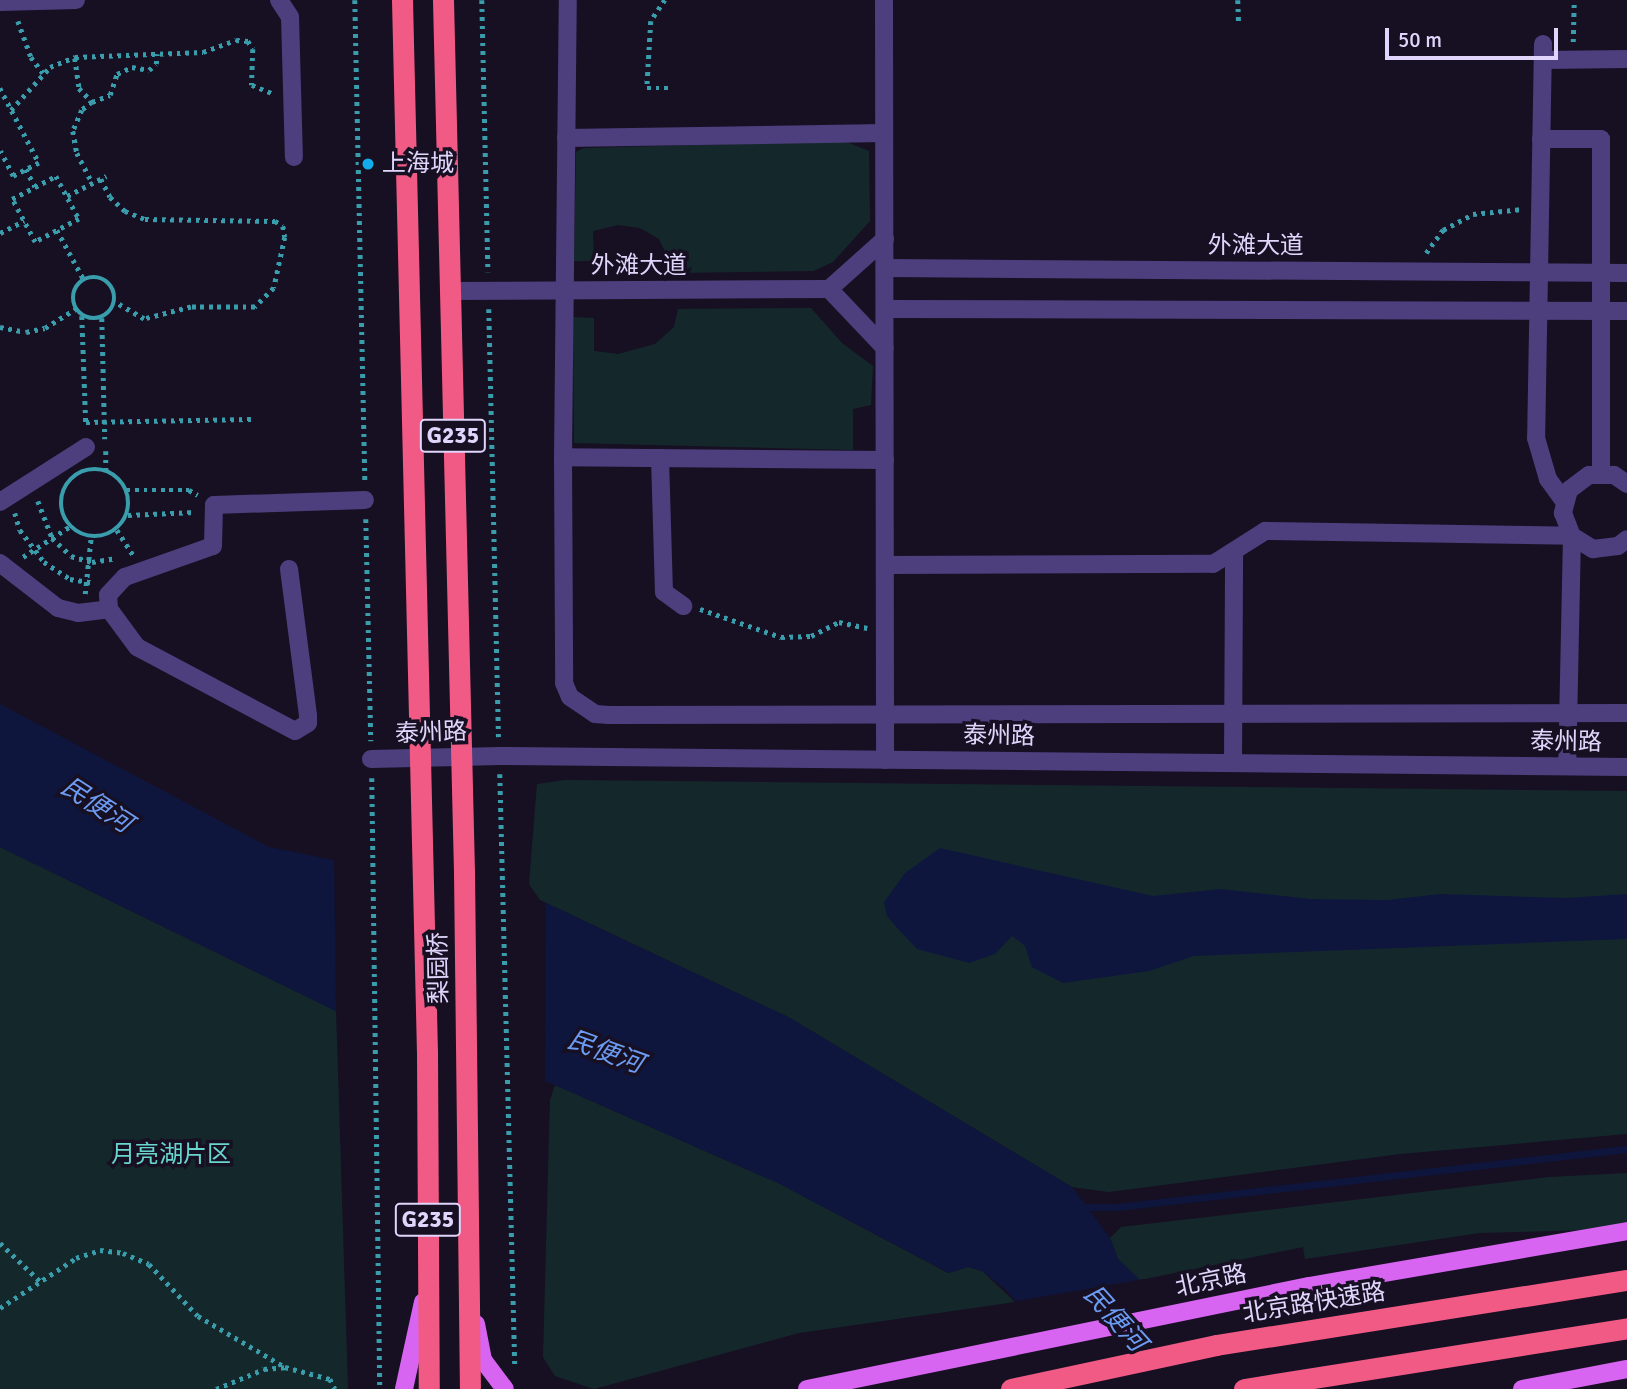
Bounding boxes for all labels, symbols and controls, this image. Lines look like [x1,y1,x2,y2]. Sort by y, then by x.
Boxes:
scale bar [1389,14,1562,58]
text: 50 m [1398,27,1442,53]
place label: 上海城 [382,150,454,178]
marker: 上海城 [360,156,376,172]
street label: 外滩大道 [1208,232,1304,260]
street label: 外滩大道 [591,252,687,280]
road number: G235 [420,416,486,456]
street label: 泰州路 [395,717,467,749]
street label: 泰州路 [963,721,1035,751]
street label: 泰州路 [1530,727,1602,757]
water label: 民便河 [55,772,137,840]
street label: 梨园桥 [424,932,454,1004]
water label: 民便河 [563,1025,647,1081]
park label: 月亮湖片区 [111,1141,231,1169]
road number: G235 [395,1200,461,1240]
street label: 北京路 [1173,1259,1249,1303]
street label: 北京路快速路 [1241,1278,1387,1328]
water label: 民便河 [1076,1280,1152,1358]

